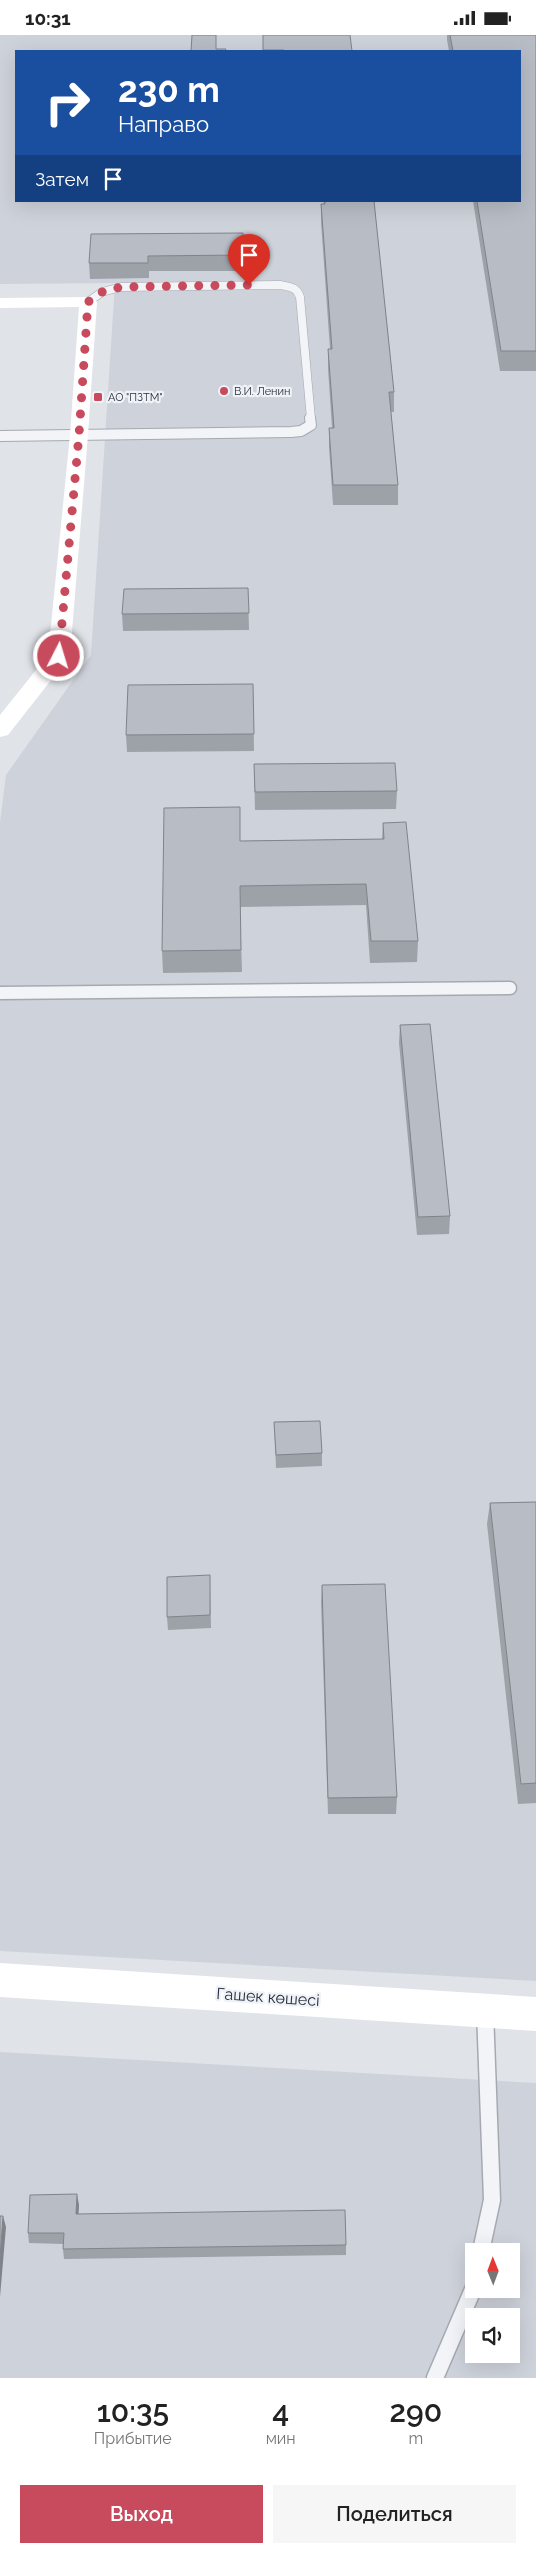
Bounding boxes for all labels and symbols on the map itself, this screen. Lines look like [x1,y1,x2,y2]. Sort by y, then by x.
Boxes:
pin [228,234,270,285]
marker: В.И. Ленин [218,385,230,397]
place label: В.И. Ленин [234,385,290,398]
marker: АО "ПЗТМ" [92,391,104,403]
place label: АО "ПЗТМ" [108,391,163,404]
position arrow [32,629,84,681]
street label: Гашек көшесі [216,1984,320,2010]
north arrow [465,2243,520,2297]

